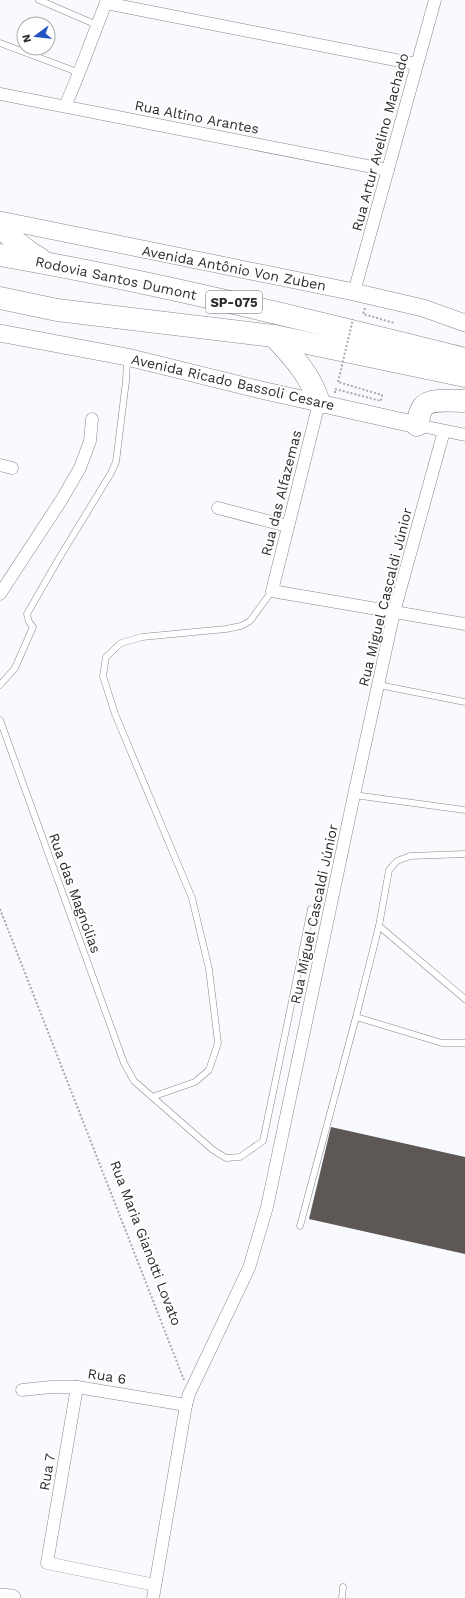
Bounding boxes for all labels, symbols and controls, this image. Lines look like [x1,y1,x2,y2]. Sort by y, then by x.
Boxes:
north arrow [16,16,56,56]
text: N [19,33,34,44]
street label: Rua Artur Avelino Machado [349,51,411,233]
street label: Rua Altino Arantes [133,97,261,137]
street label: Avenida Antônio Von Zuben [141,242,327,294]
street label: Rodovia Santos Dumont [34,253,198,303]
road number: SP-075 [206,291,262,313]
street label: Avenida Ricado Bassoli Cesare [130,351,336,413]
street label: Rua das Alfazemas [258,428,304,558]
street label: Rua Miguel Cascaldi Júnior [355,506,415,688]
street label: Rua Miguel Cascaldi Júnior [287,822,341,1005]
street label: Rua das Magnólias [46,831,104,955]
street label: Rua Maria Gianotti Lovato [107,1158,185,1328]
street label: Rua 6 [87,1365,127,1387]
street label: Rua 7 [36,1452,58,1492]

